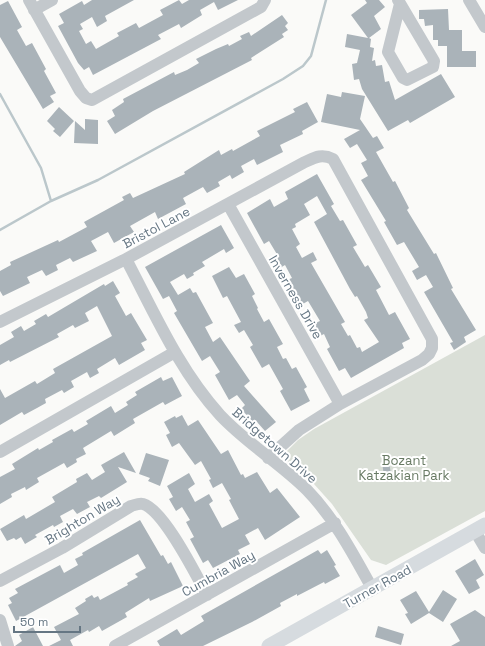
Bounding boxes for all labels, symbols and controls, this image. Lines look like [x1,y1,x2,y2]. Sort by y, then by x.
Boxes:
street label: Bristol Lane [120,203,193,252]
street label: Inverness Drive [265,252,326,342]
street label: Bridgetown Drive [229,404,321,487]
park label: Bozant Katzakian Park [358,452,450,484]
street label: Brighton Way [42,490,123,548]
street label: Cumbria Way [179,546,258,601]
street label: Turner Road [340,561,414,612]
scale bar [14,608,80,634]
text: 50 m [20,614,48,630]

